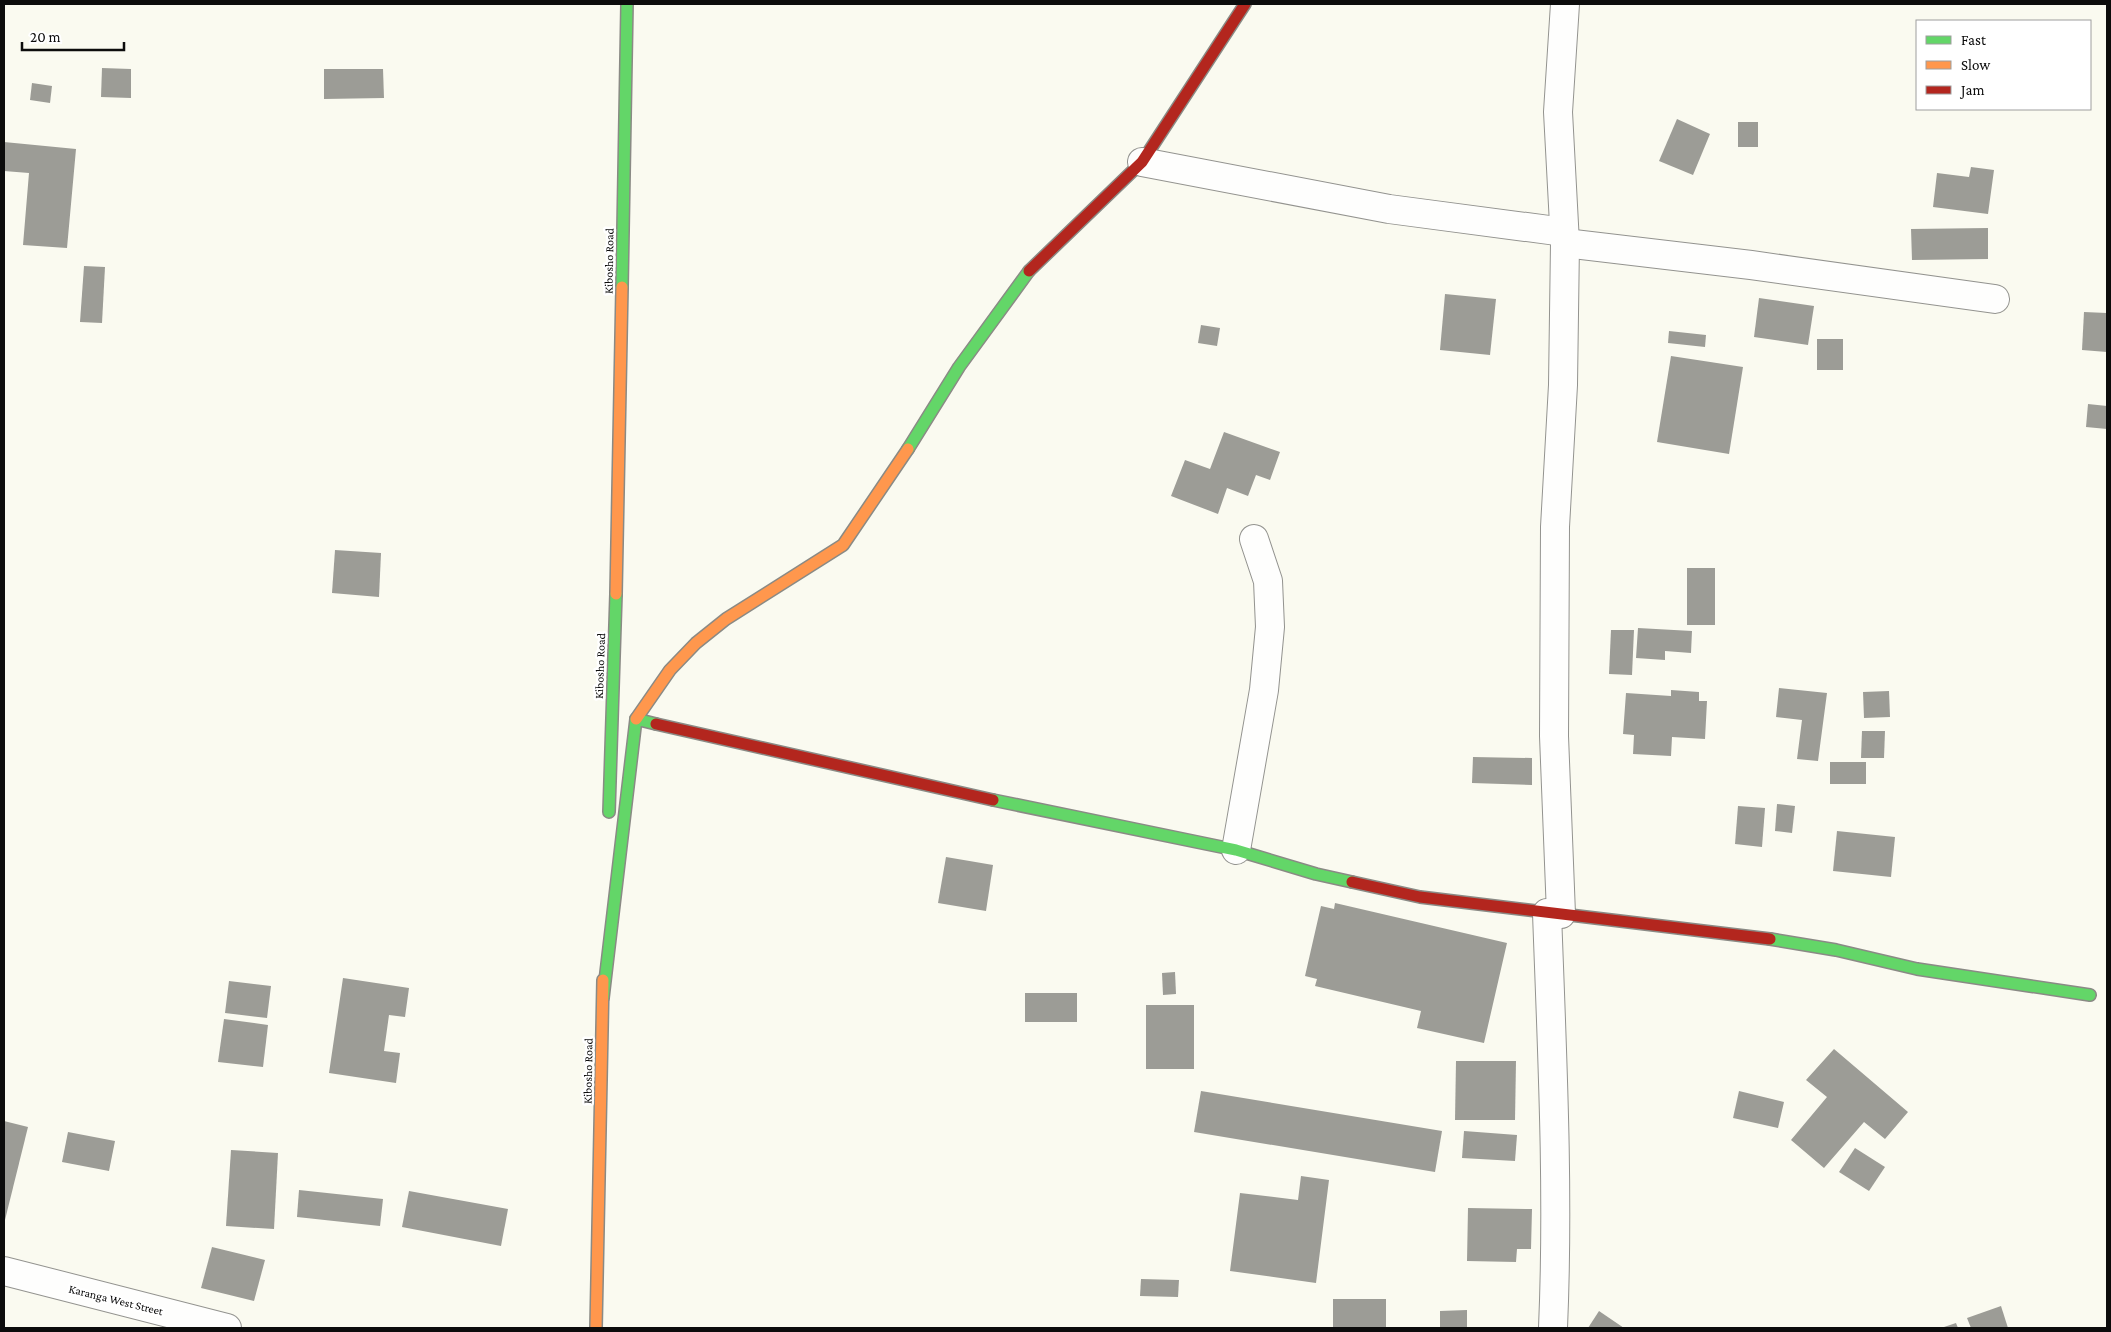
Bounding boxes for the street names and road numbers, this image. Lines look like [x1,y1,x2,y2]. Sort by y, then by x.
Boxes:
street label: Kibosho Road [601,227,617,294]
street label: Kibosho Road [592,632,608,699]
street label: Kibosho Road [580,1037,596,1104]
street label: Karanga West Street [67,1282,166,1319]

